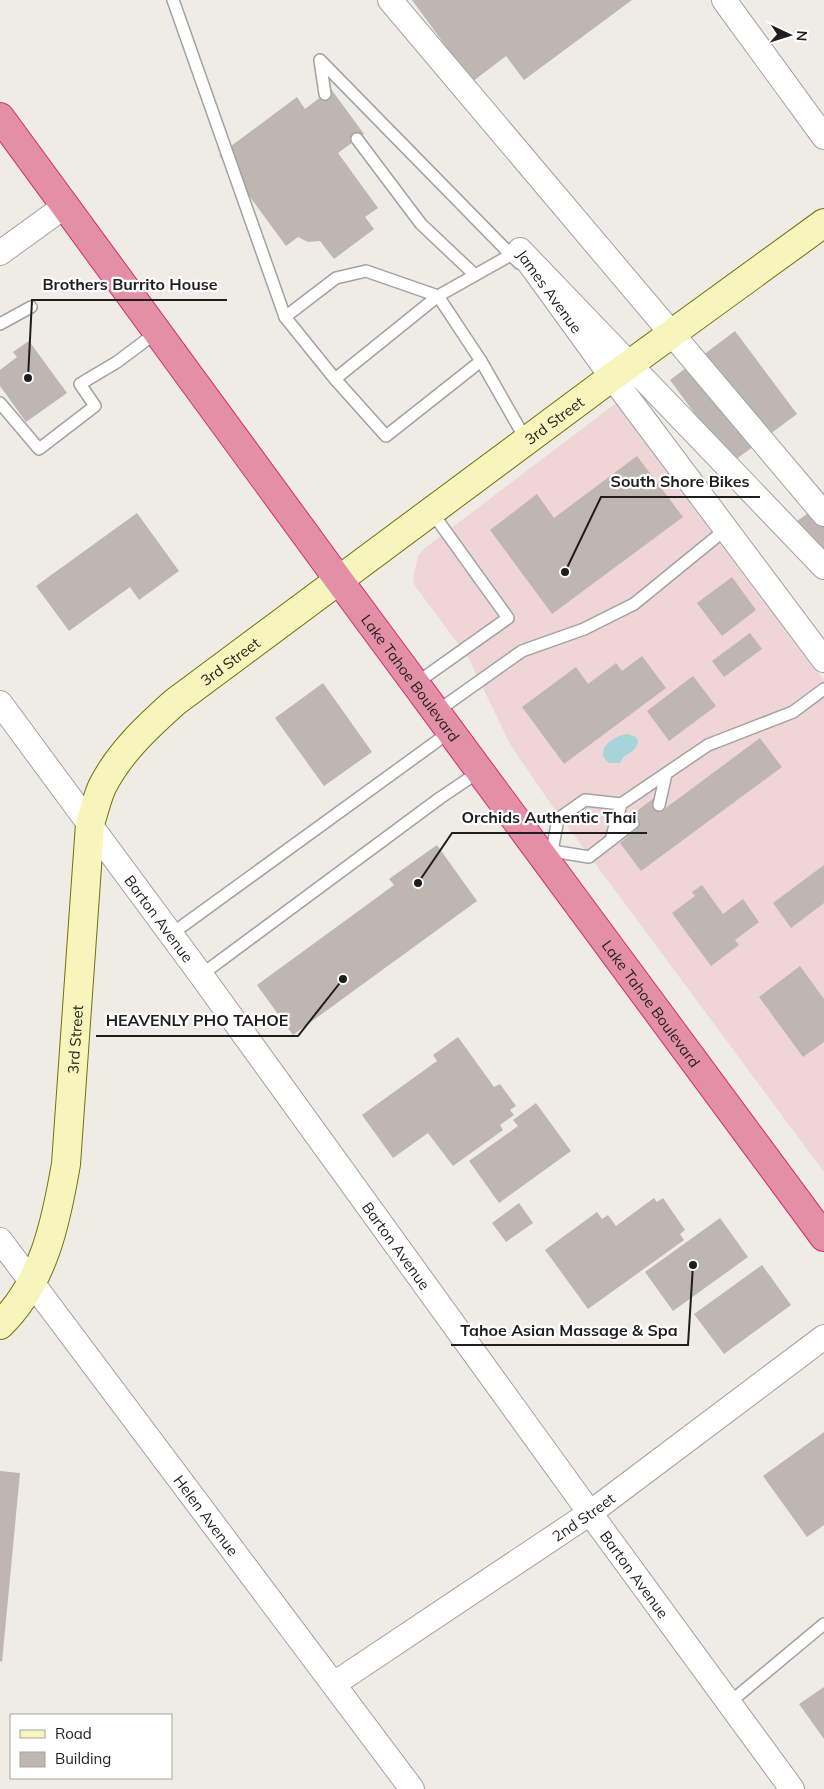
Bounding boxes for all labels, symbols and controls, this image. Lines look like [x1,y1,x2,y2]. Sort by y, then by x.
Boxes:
north arrow [764,10,814,60]
text: N [793,30,811,42]
street label: James Avenue [513,245,587,337]
callout: Brothers Burrito House [32,269,227,300]
text: Brothers Burrito House [42,274,218,294]
street label: 3rd Street [521,392,587,448]
callout: South Shore Bikes [601,466,760,497]
text: South Shore Bikes [611,471,749,491]
street label: Lake Tahoe Boulevard [358,610,464,745]
street label: 3rd Street [197,633,263,689]
callout: Orchids Authentic Thai [452,802,647,833]
text: Orchids Authentic Thai [462,807,636,827]
street label: Barton Avenue [121,871,198,966]
street label: Lake Tahoe Boulevard [598,936,705,1071]
street label: 3rd Street [63,1004,87,1074]
callout: HEAVENLY PHO TAHOE [96,1005,298,1036]
text: HEAVENLY PHO TAHOE [106,1010,288,1030]
street label: Barton Avenue [358,1198,435,1293]
callout: Tahoe Asian Massage & Spa [451,1314,688,1345]
text: Tahoe Asian Massage & Spa [460,1320,678,1340]
street label: Helen Avenue [170,1471,243,1559]
street label: 2nd Street [548,1488,618,1545]
street label: Barton Avenue [596,1527,673,1622]
legend [10,1714,172,1779]
text: Road [55,1724,92,1743]
text: Building [55,1749,111,1768]

